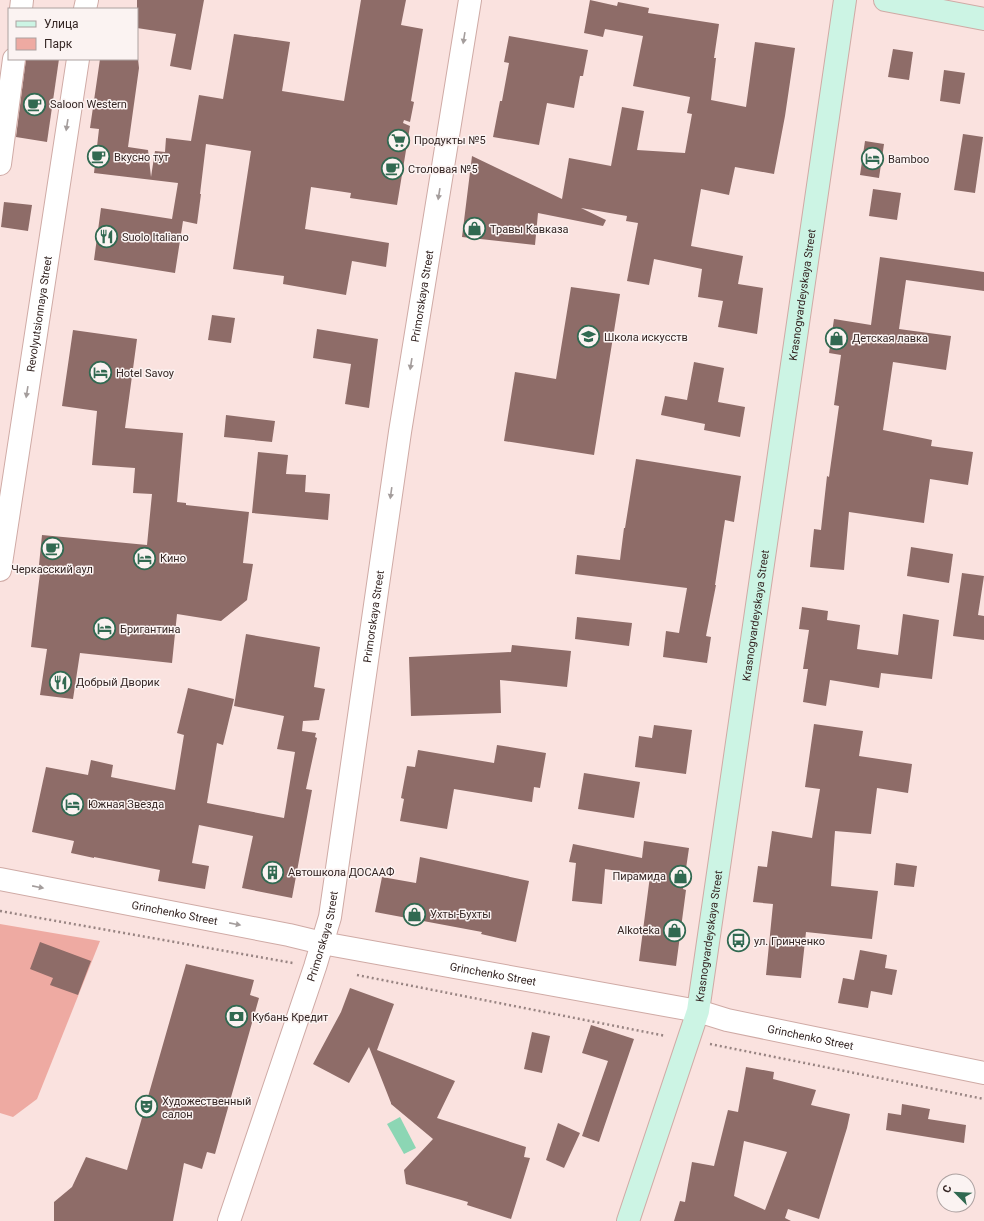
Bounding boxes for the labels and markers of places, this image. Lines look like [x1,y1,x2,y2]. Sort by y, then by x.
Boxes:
cafe icon: Saloon Western [22,91,48,117]
place label: Saloon Western [50,98,127,111]
supermarket icon: Продукты №5 [385,127,411,153]
place label: Продукты №5 [414,134,486,147]
cafe icon: Вкусно тут [86,144,112,170]
hotel icon: Bamboo [859,146,885,172]
place label: Вкусно тут [114,151,170,164]
place label: Bamboo [888,153,929,166]
cafe icon: Столовая №5 [380,156,406,182]
place label: Столовая №5 [408,163,478,176]
shop icon: Травы Кавказа [462,216,488,242]
place label: Травы Кавказа [490,223,569,236]
restaurant icon: Suolo Italiano [94,224,120,250]
place label: Suolo Italiano [122,231,189,244]
school or university icon: Школа искусств [575,324,601,350]
shop icon: Детская лавка [824,325,850,351]
place label: Школа искусств [604,331,688,344]
place label: Детская лавка [852,332,928,345]
hotel icon: Hotel Savoy [87,360,113,386]
place label: Hotel Savoy [116,367,175,380]
cafe icon: Черкасский аул [39,536,65,562]
hotel icon: Кино [132,545,158,571]
place label: Кино [160,552,186,565]
place label: Черкасский аул [11,563,93,576]
hotel icon: Бригантина [91,616,117,642]
place label: Бригантина [120,623,180,636]
restaurant icon: Добрый Дворик [48,669,74,695]
place label: Добрый Дворик [76,676,160,689]
hotel icon: Южная Звезда [59,791,85,817]
place label: Южная Звезда [88,798,164,811]
building icon: Автошкола ДОСААФ [259,859,285,885]
shop icon: Пирамида [668,863,694,889]
place label: Автошкола ДОСААФ [288,866,395,879]
place label: Пирамида [613,870,666,883]
shop icon: Ухты-Бухты [401,901,427,927]
place label: Ухты-Бухты [430,908,491,921]
shop icon: Alkoteka [662,917,688,943]
place label: Alkoteka [617,924,660,937]
bus stop icon: ул. Гринченко [725,928,751,954]
place label: ул. Гринченко [754,935,825,948]
bank icon: Кубань Кредит [224,1004,250,1030]
place label: Кубань Кредит [252,1011,329,1024]
theatre icon: Художественный салон [134,1094,160,1120]
place label: Художественный салон [162,1095,251,1121]

